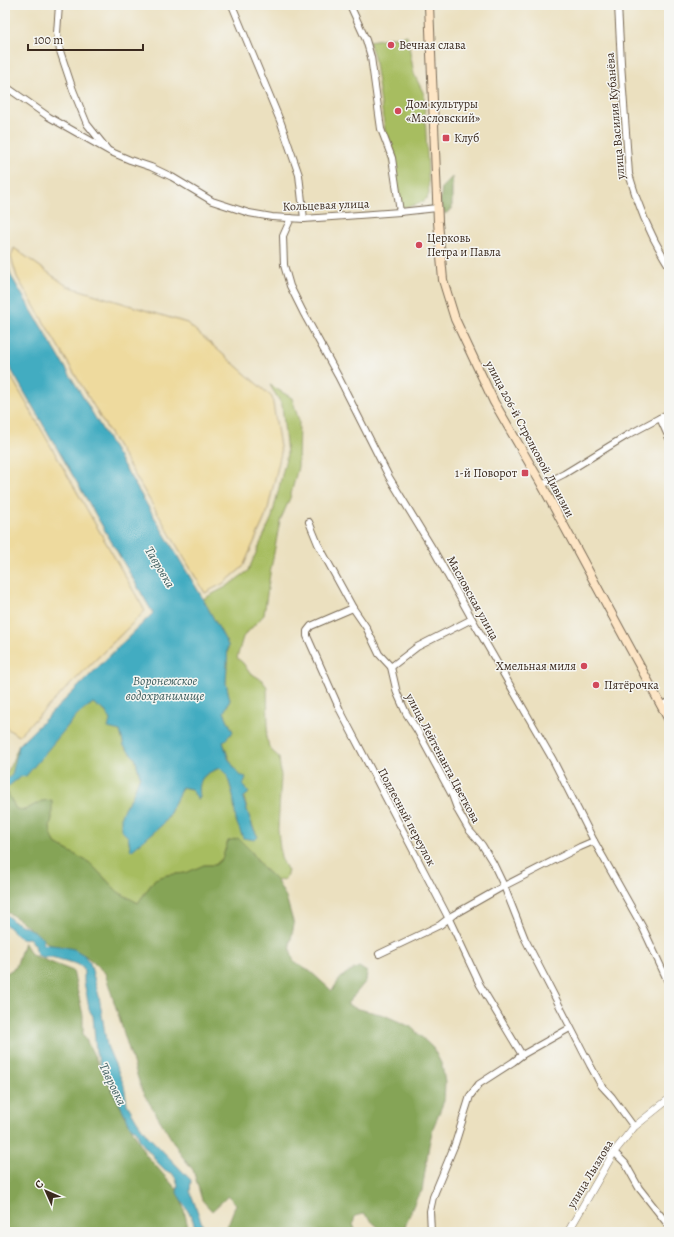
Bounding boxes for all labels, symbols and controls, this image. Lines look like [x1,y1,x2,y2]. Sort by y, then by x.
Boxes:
scale bar [28,26,143,52]
text: 100 m [34,32,63,48]
place label: Вечная слава [399,37,466,53]
marker: Вечная слава [386,40,396,50]
street label: улица Василия Кубанёва [601,51,629,181]
place label: Дом культуры «Масловский» [406,96,480,126]
marker: Дом культуры «Масловский» [393,106,403,116]
place label: Клуб [454,130,479,146]
marker: Клуб [441,133,451,143]
street label: Кольцевая улица [282,195,370,215]
place label: Церковь Петра и Павла [427,230,501,260]
marker: Церковь Петра и Павла [414,240,424,250]
street label: улица 206-й Стрелковой Дивизии [481,357,578,520]
place label: 1-й Поворот [455,465,518,481]
marker: 1-й Поворот [520,468,530,478]
water label: Тавровка [141,543,179,591]
street label: Масловская улица [443,553,503,643]
place label: Хмельная миля [496,658,576,674]
marker: Хмельная миля [579,661,589,671]
water label: Воронежское водохранилище [126,672,205,704]
place label: Пятёрочка [604,677,659,693]
marker: Пятёрочка [591,680,601,690]
street label: улица Лейтенанта Цветкова [401,689,484,826]
street label: Подлесный переулок [374,765,440,869]
water label: Тавровка [95,1060,131,1108]
street label: улица Лызлова [563,1136,617,1212]
north arrow [26,1171,66,1211]
text: С [32,1176,47,1192]

